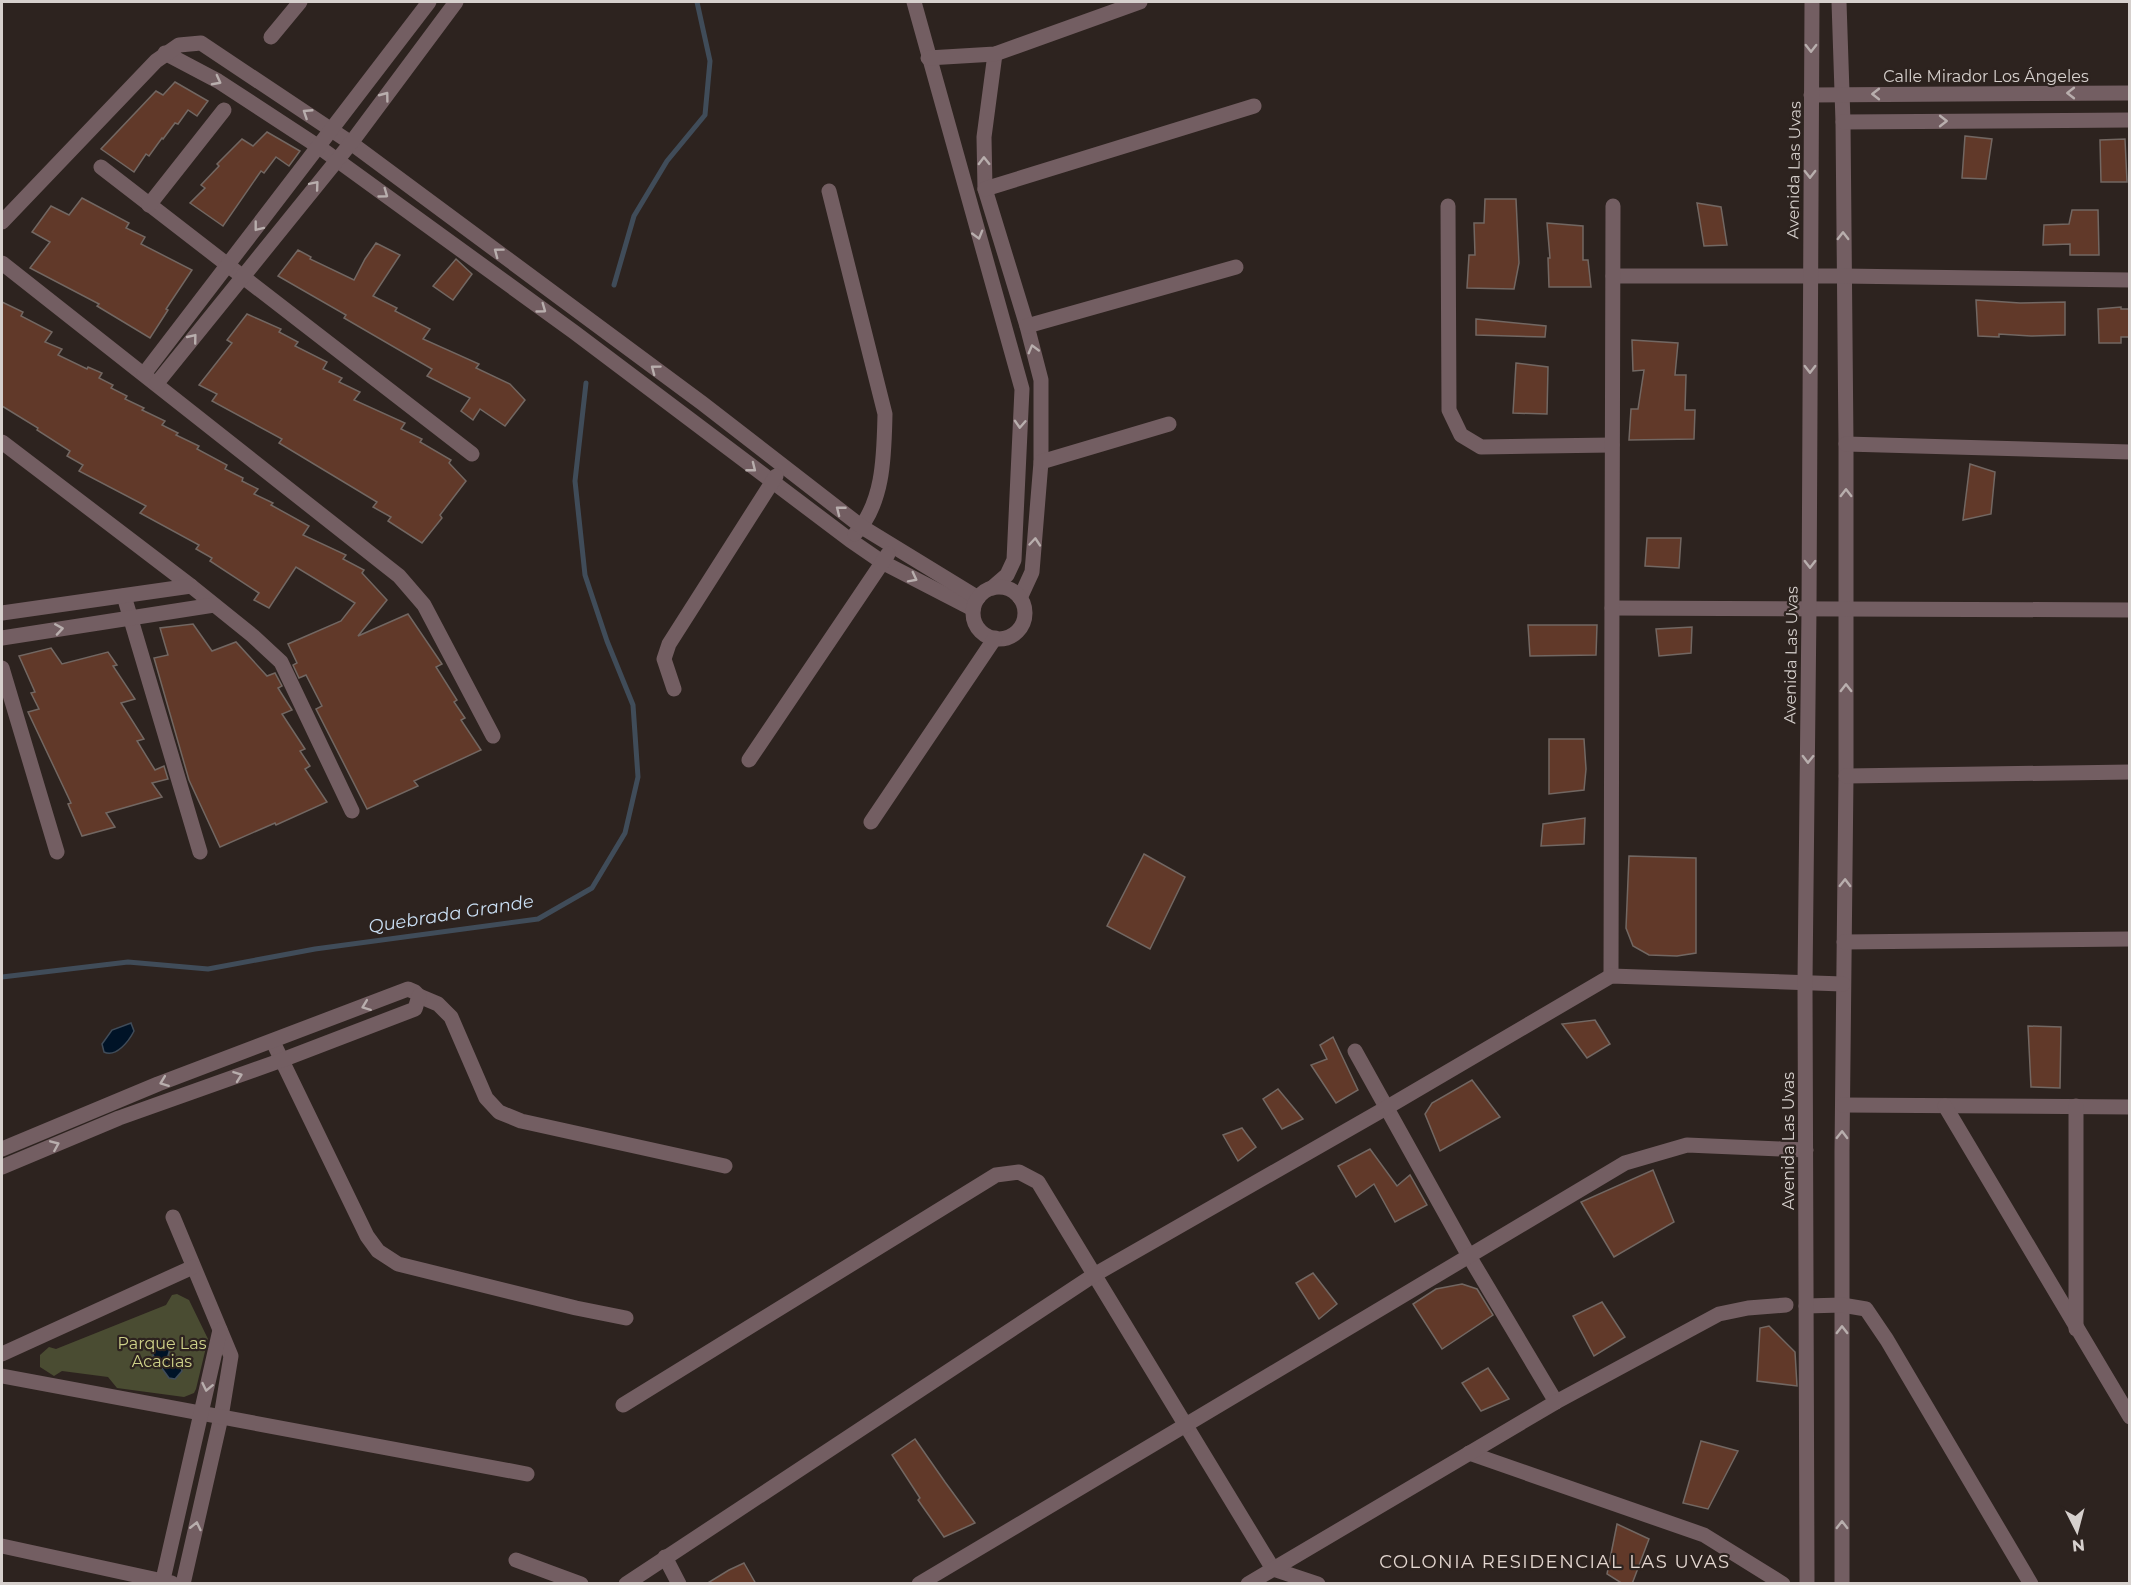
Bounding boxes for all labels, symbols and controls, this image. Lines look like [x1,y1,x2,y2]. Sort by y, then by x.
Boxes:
one-way arrow [1805,44,1817,53]
street label: Calle Mirador Los Ángeles [1883,67,2089,86]
one-way arrow [211,74,221,85]
one-way arrow [2067,87,2076,99]
one-way arrow [1872,88,1881,100]
one-way arrow [378,91,389,102]
street label: Avenida Las Uvas [1783,101,1805,239]
one-way arrow [303,109,314,120]
one-way arrow [1939,115,1948,127]
one-way arrow [978,156,991,165]
one-way arrow [1804,170,1816,179]
one-way arrow [308,181,319,192]
one-way arrow [377,187,388,198]
one-way arrow [254,220,265,231]
one-way arrow [971,230,984,240]
one-way arrow [1837,231,1849,240]
one-way arrow [494,249,505,260]
one-way arrow [535,302,546,313]
one-way arrow [186,333,197,344]
one-way arrow [1028,344,1040,355]
one-way arrow [651,365,662,376]
one-way arrow [1804,365,1816,374]
one-way arrow [1014,420,1027,429]
one-way arrow [746,461,757,472]
one-way arrow [1840,489,1852,498]
one-way arrow [836,507,847,518]
one-way arrow [1028,538,1041,547]
one-way arrow [1804,560,1816,569]
one-way arrow [907,571,918,582]
street label: Avenida Las Uvas [1780,586,1802,724]
one-way arrow [55,623,64,635]
one-way arrow [1840,684,1852,693]
one-way arrow [1802,755,1814,764]
one-way arrow [1838,879,1851,888]
water label: Quebrada Grande [367,890,535,938]
one-way arrow [361,998,372,1011]
one-way arrow [232,1070,243,1083]
street label: Avenida Las Uvas [1779,1072,1798,1210]
one-way arrow [159,1075,170,1087]
one-way arrow [1836,1131,1848,1140]
one-way arrow [49,1140,60,1152]
one-way arrow [1836,1326,1848,1335]
park label: Parque Las Acacias [117,1334,207,1371]
one-way arrow [201,1382,214,1392]
north arrow [2047,1501,2107,1561]
one-way arrow [1836,1521,1848,1530]
one-way arrow [189,1522,202,1532]
text: N [2071,1535,2086,1556]
district label: COLONIA RESIDENCIAL LAS UVAS [1379,1551,1731,1573]

